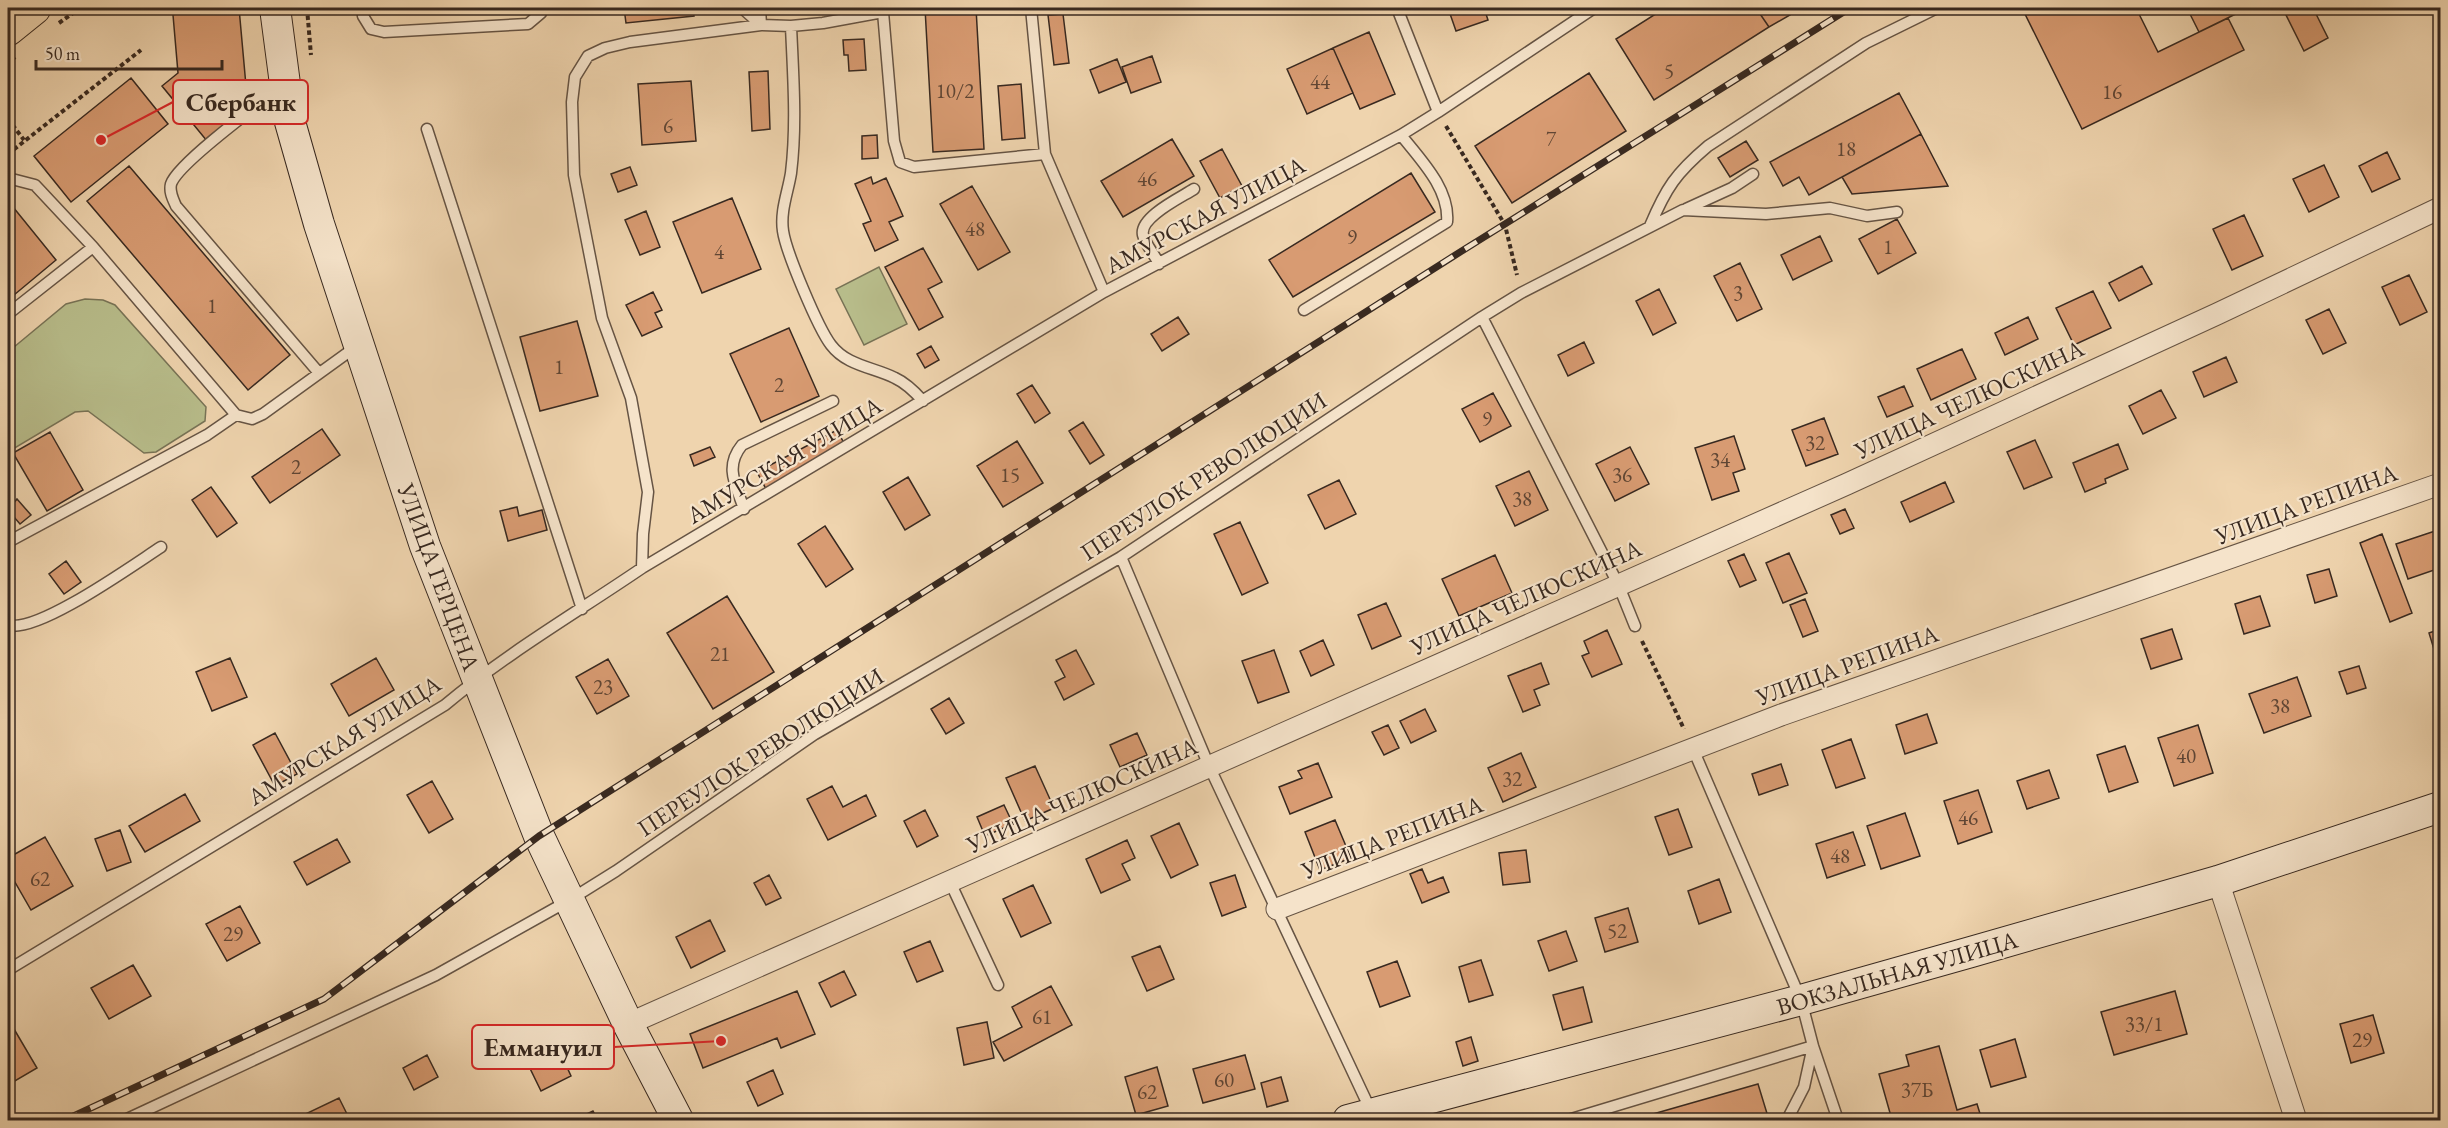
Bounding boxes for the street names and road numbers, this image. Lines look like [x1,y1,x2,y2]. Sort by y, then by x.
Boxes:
street label: АМУРСКАЯ УЛИЦА [1099,149,1311,281]
street label: УЛИЦА ЧЕЛЮСКИНА [1848,332,2089,466]
street label: ПЕРЕУЛОК РЕВОЛЮЦИИ [1074,385,1332,567]
street label: АМУРСКАЯ УЛИЦА [680,389,888,531]
street label: УЛИЦА РЕПИНА [2210,456,2402,552]
street label: УЛИЦА ГЕРЦЕНА [390,478,487,675]
street label: УЛИЦА ЧЕЛЮСКИНА [1405,532,1647,662]
street label: УЛИЦА РЕПИНА [1751,617,1943,713]
street label: ПЕРЕУЛОК РЕВОЛЮЦИИ [631,661,889,843]
street label: АМУРСКАЯ УЛИЦА [241,668,447,813]
street label: УЛИЦА ЧЕЛЮСКИНА [961,730,1203,860]
street label: УЛИЦА РЕПИНА [1296,788,1488,886]
street label: ВОКЗАЛЬНАЯ УЛИЦА [1773,924,2022,1022]

